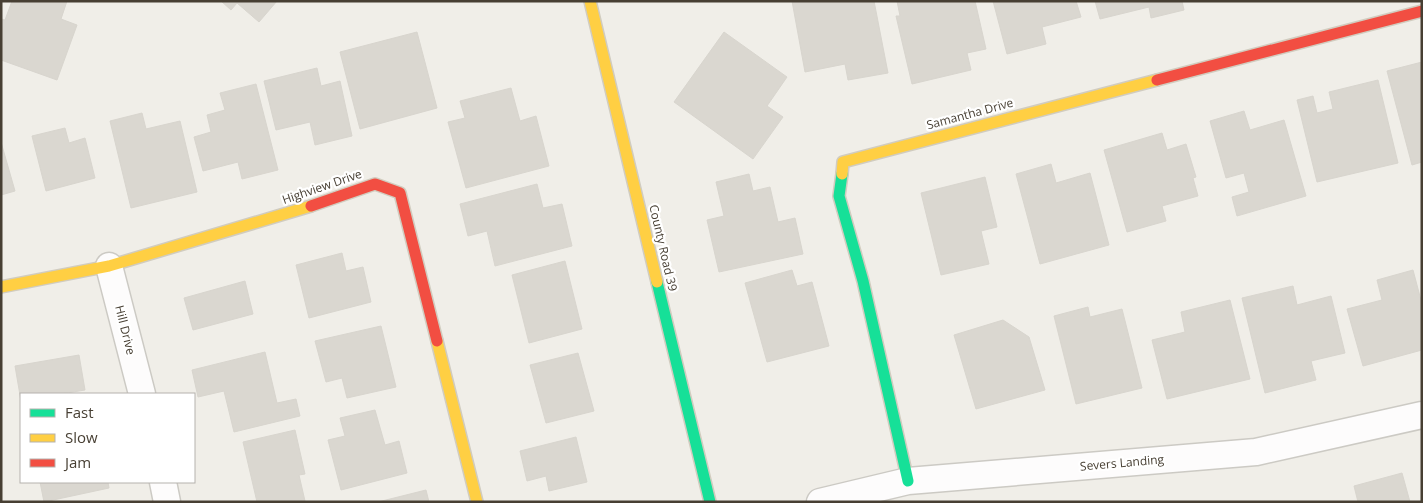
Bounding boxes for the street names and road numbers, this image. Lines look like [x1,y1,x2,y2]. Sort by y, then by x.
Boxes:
street label: Samantha Drive [925,94,1015,133]
street label: Highview Drive [280,165,364,208]
street label: County Road 39 [645,203,682,293]
street label: Hill Drive [111,303,140,357]
street label: Severs Landing [1079,450,1165,475]

